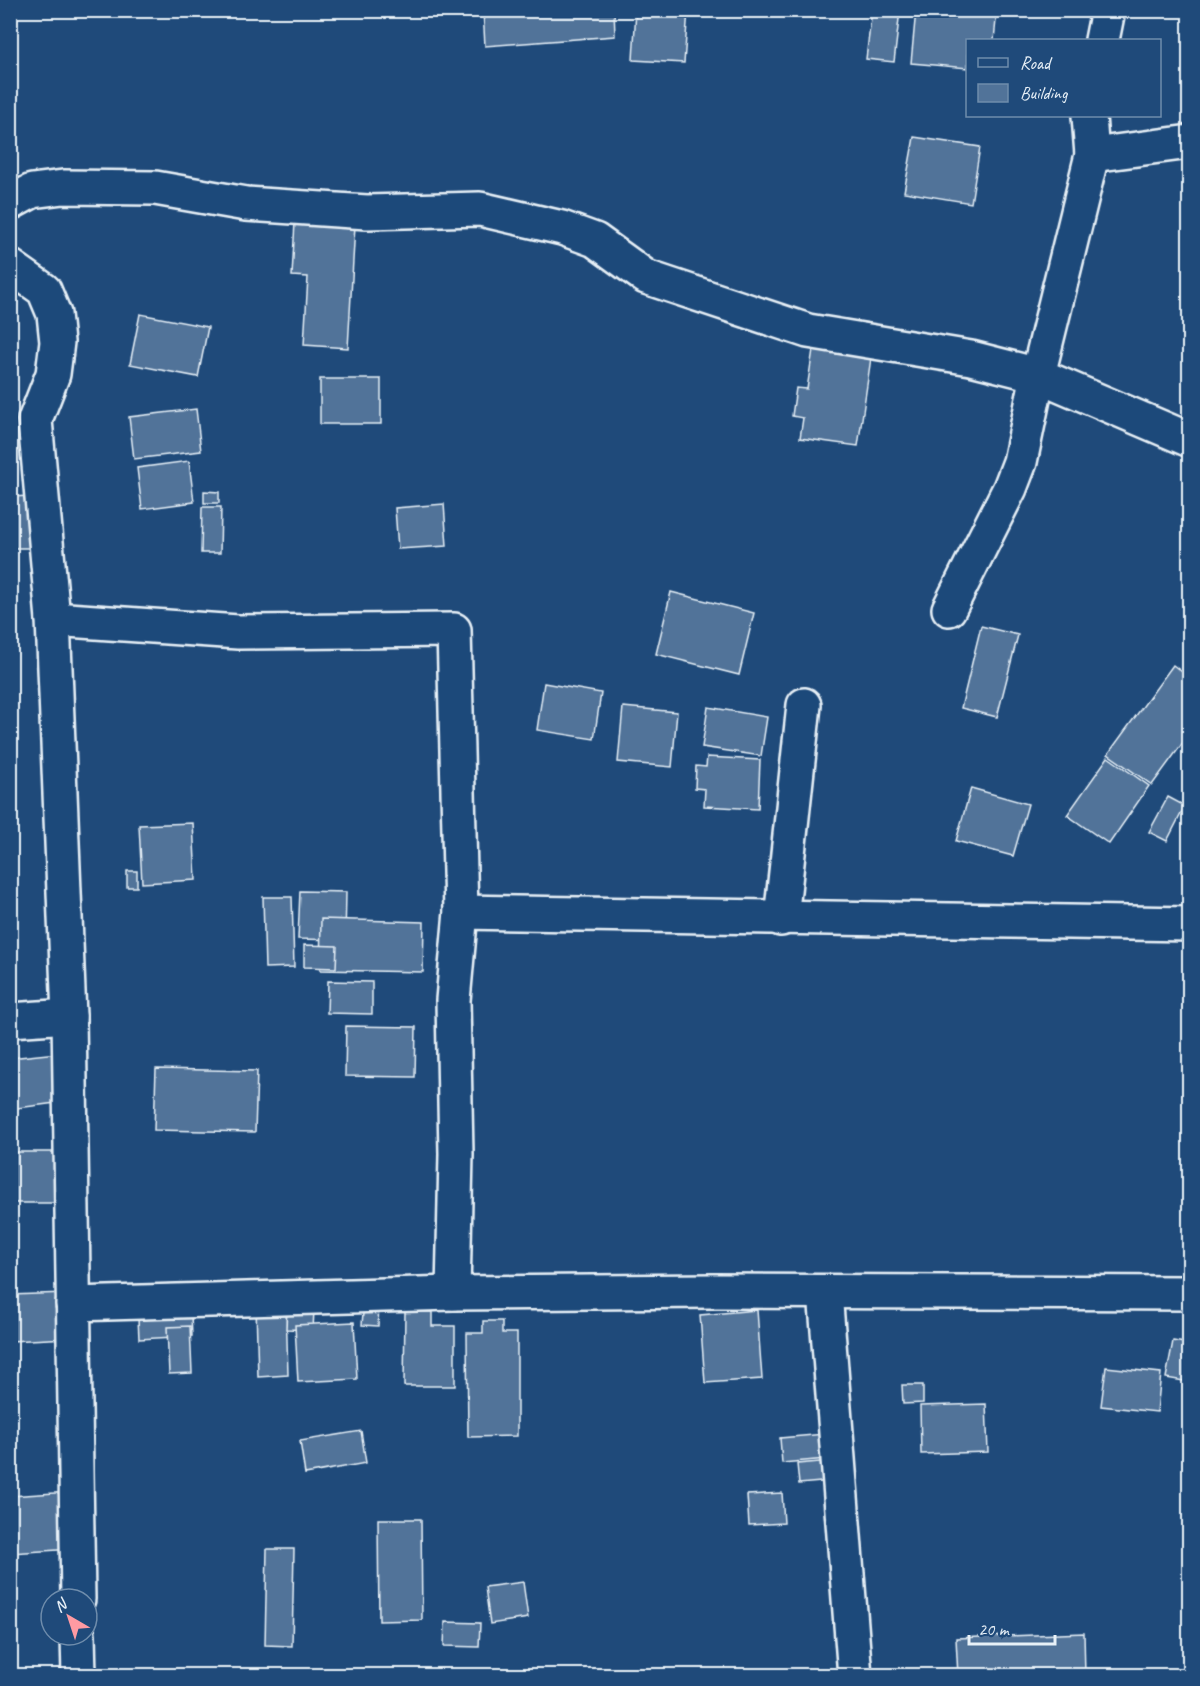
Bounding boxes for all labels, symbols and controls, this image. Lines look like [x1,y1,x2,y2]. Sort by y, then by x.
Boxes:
legend [966,39,1161,117]
text: Road [1020,52,1053,74]
text: Building [1020,82,1069,104]
north arrow [39,1587,99,1647]
text: N [50,1593,73,1617]
scale bar [969,1608,1054,1646]
text: 20 m [978,1618,1011,1640]

